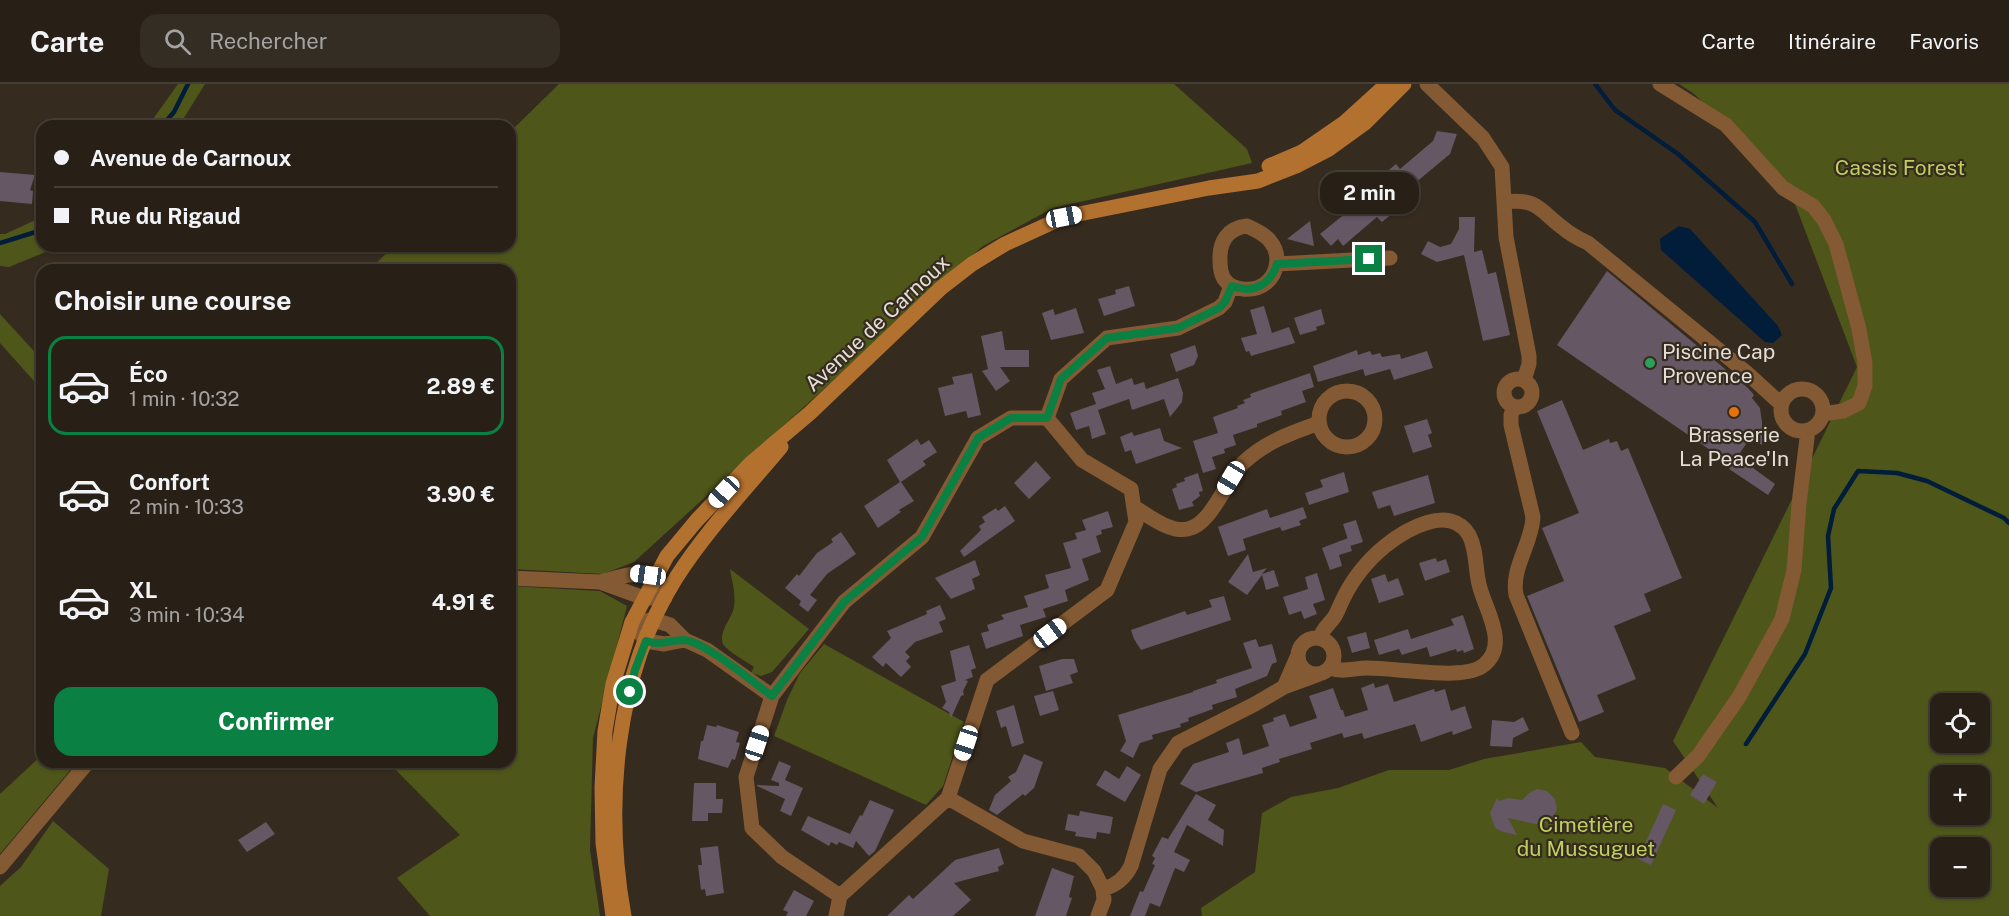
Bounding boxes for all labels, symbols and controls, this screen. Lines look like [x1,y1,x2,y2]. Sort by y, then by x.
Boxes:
search box [140,14,560,68]
text: Carte [30,25,104,58]
icon: search [161,25,194,58]
text: Rechercher [209,28,327,54]
text: Carte [1701,29,1755,54]
text: Itinéraire [1788,29,1876,54]
text: Favoris [1909,29,1979,54]
text: Avenue de Carnoux [90,145,291,171]
park label: Cassis Forest [1835,155,1965,180]
callout: 2 min [1320,172,1418,214]
text: 2 min [1343,181,1396,205]
text: Rue du Rigaud [90,203,241,229]
car [1045,205,1083,229]
route end [1355,245,1382,272]
street label: Avenue de Carnoux [800,250,955,396]
text: Choisir une course [54,284,292,316]
place label: Piscine Cap Provence [1662,339,1775,388]
marker: Piscine Cap Provence [1643,356,1657,370]
icon: car [57,359,111,413]
text: Éco [129,361,168,387]
text: 2.89 € [427,373,495,399]
text: 1 min · 10:32 [129,387,240,411]
marker: Brasserie La Peace'In [1727,405,1741,419]
place label: Brasserie La Peace'In [1679,422,1789,471]
car [1214,458,1248,498]
icon: car [57,467,111,521]
text: Confort [129,469,210,495]
car [705,473,743,511]
text: 3.90 € [427,481,495,507]
text: 2 min · 10:33 [129,495,244,519]
car [629,564,667,586]
icon: car [57,575,111,629]
text: XL [129,577,157,603]
text: 4.91 € [431,589,495,615]
text: 3 min · 10:34 [129,603,245,627]
car [1030,615,1070,651]
route start [616,678,643,705]
button: Confirmer [54,687,498,756]
map controls [1930,693,1990,897]
button: locate [1930,693,1990,753]
car [743,723,771,763]
car [952,723,980,763]
button: + [1930,765,1990,825]
park label: Cimetière du Mussuguet [1517,812,1655,861]
button: − [1930,837,1990,897]

